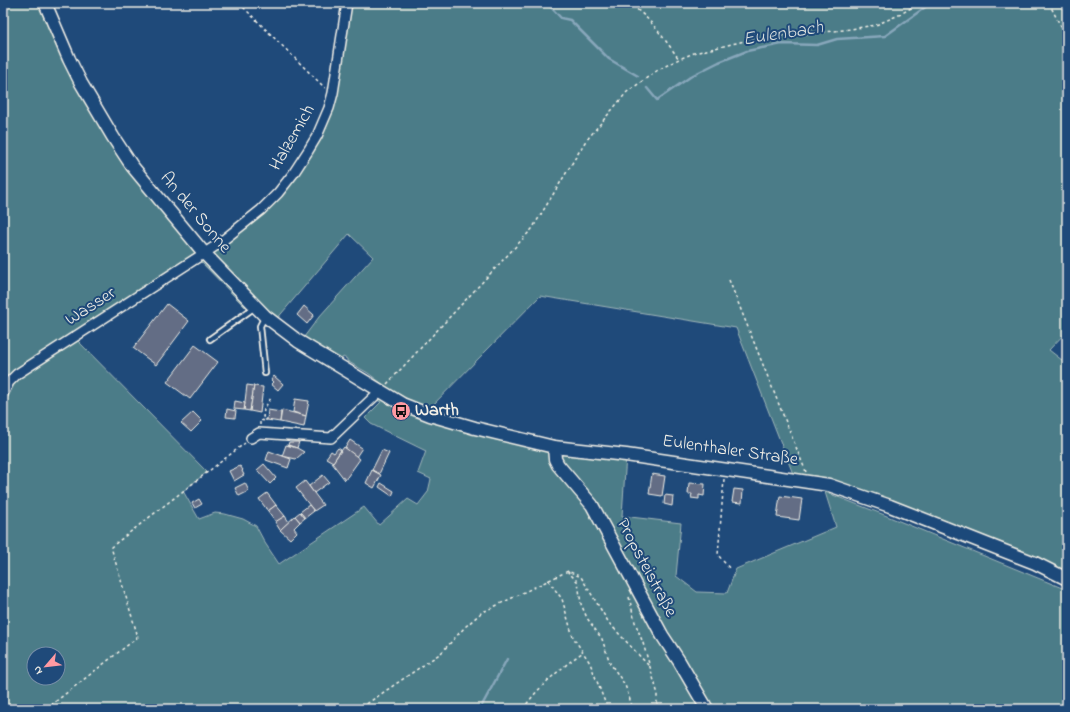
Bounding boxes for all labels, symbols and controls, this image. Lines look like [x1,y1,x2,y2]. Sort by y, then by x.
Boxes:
water label: Eulenbach [741,14,826,54]
street label: Halzemich [264,100,322,176]
street label: An der Sonne [153,167,238,260]
street label: Wasser [61,281,122,333]
place label: Warth [415,398,459,424]
bus stop icon: Warth [390,400,412,422]
street label: Eulenthaler Straße [660,429,801,474]
street label: Propsteistraße [609,514,683,623]
north arrow [26,646,66,686]
text: N [29,663,47,677]

